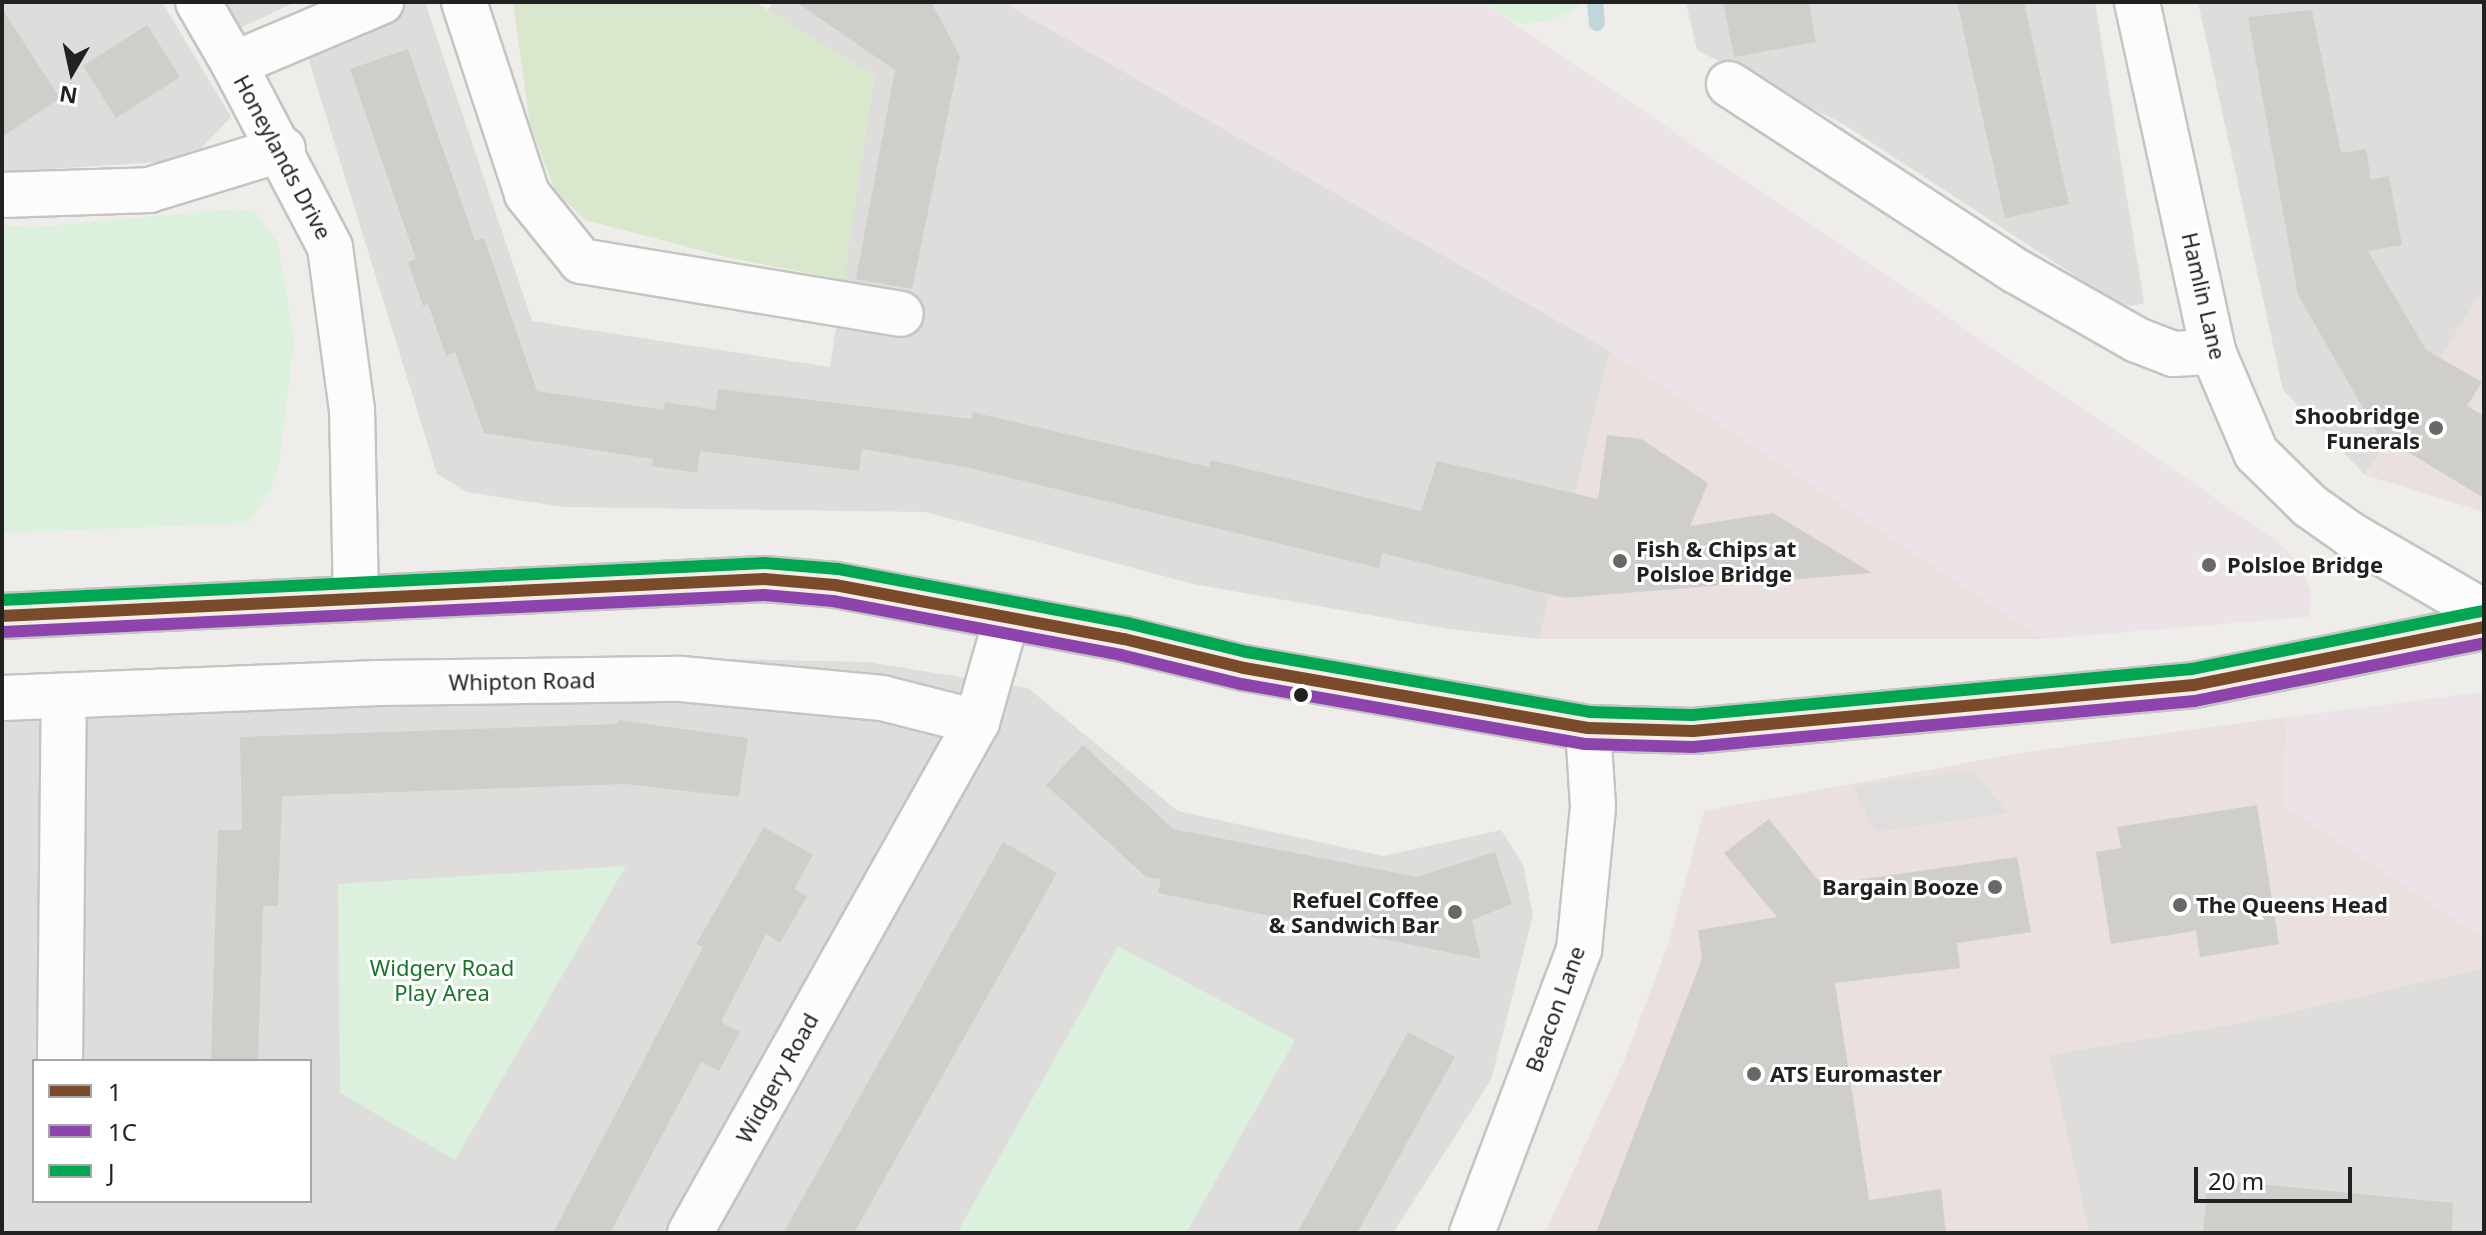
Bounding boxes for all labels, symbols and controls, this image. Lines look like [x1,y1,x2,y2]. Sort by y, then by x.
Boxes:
north arrow [32,32,112,112]
street label: Honeylands Drive [229,70,337,244]
text: N [57,79,79,112]
street label: Hamlin Lane [2177,230,2231,362]
place label: Shoobridge Funerals [2295,402,2420,454]
marker: Shoobridge Funerals [2427,419,2445,437]
place label: Fish & Chips at Polsloe Bridge [1636,535,1796,586]
marker: Fish & Chips at Polsloe Bridge [1611,552,1629,570]
place label: Polsloe Bridge [2227,552,2383,578]
marker: Polsloe Bridge [2198,554,2220,576]
street label: Whipton Road [448,667,596,695]
unlabelled marker [1293,687,1309,703]
place label: Bargain Booze [1822,874,1979,900]
marker: Bargain Booze [1986,878,2004,896]
place label: Refuel Coffee & Sandwich Bar [1269,886,1439,938]
place label: The Queens Head [2196,892,2388,918]
marker: The Queens Head [2171,896,2189,914]
marker: Refuel Coffee & Sandwich Bar [1446,903,1464,921]
street label: Beacon Lane [1520,942,1590,1076]
park label: Widgery Road Play Area [370,954,514,1006]
street label: Widgery Road [730,1008,824,1148]
legend [32,1059,312,1203]
place label: ATS Euromaster [1770,1061,1942,1087]
marker: ATS Euromaster [1745,1065,1763,1083]
text: 1 [108,1075,122,1108]
text: 1C [108,1115,137,1148]
scale bar [2198,1151,2356,1201]
text: J [108,1155,115,1188]
text: 20 m [2208,1164,2264,1197]

